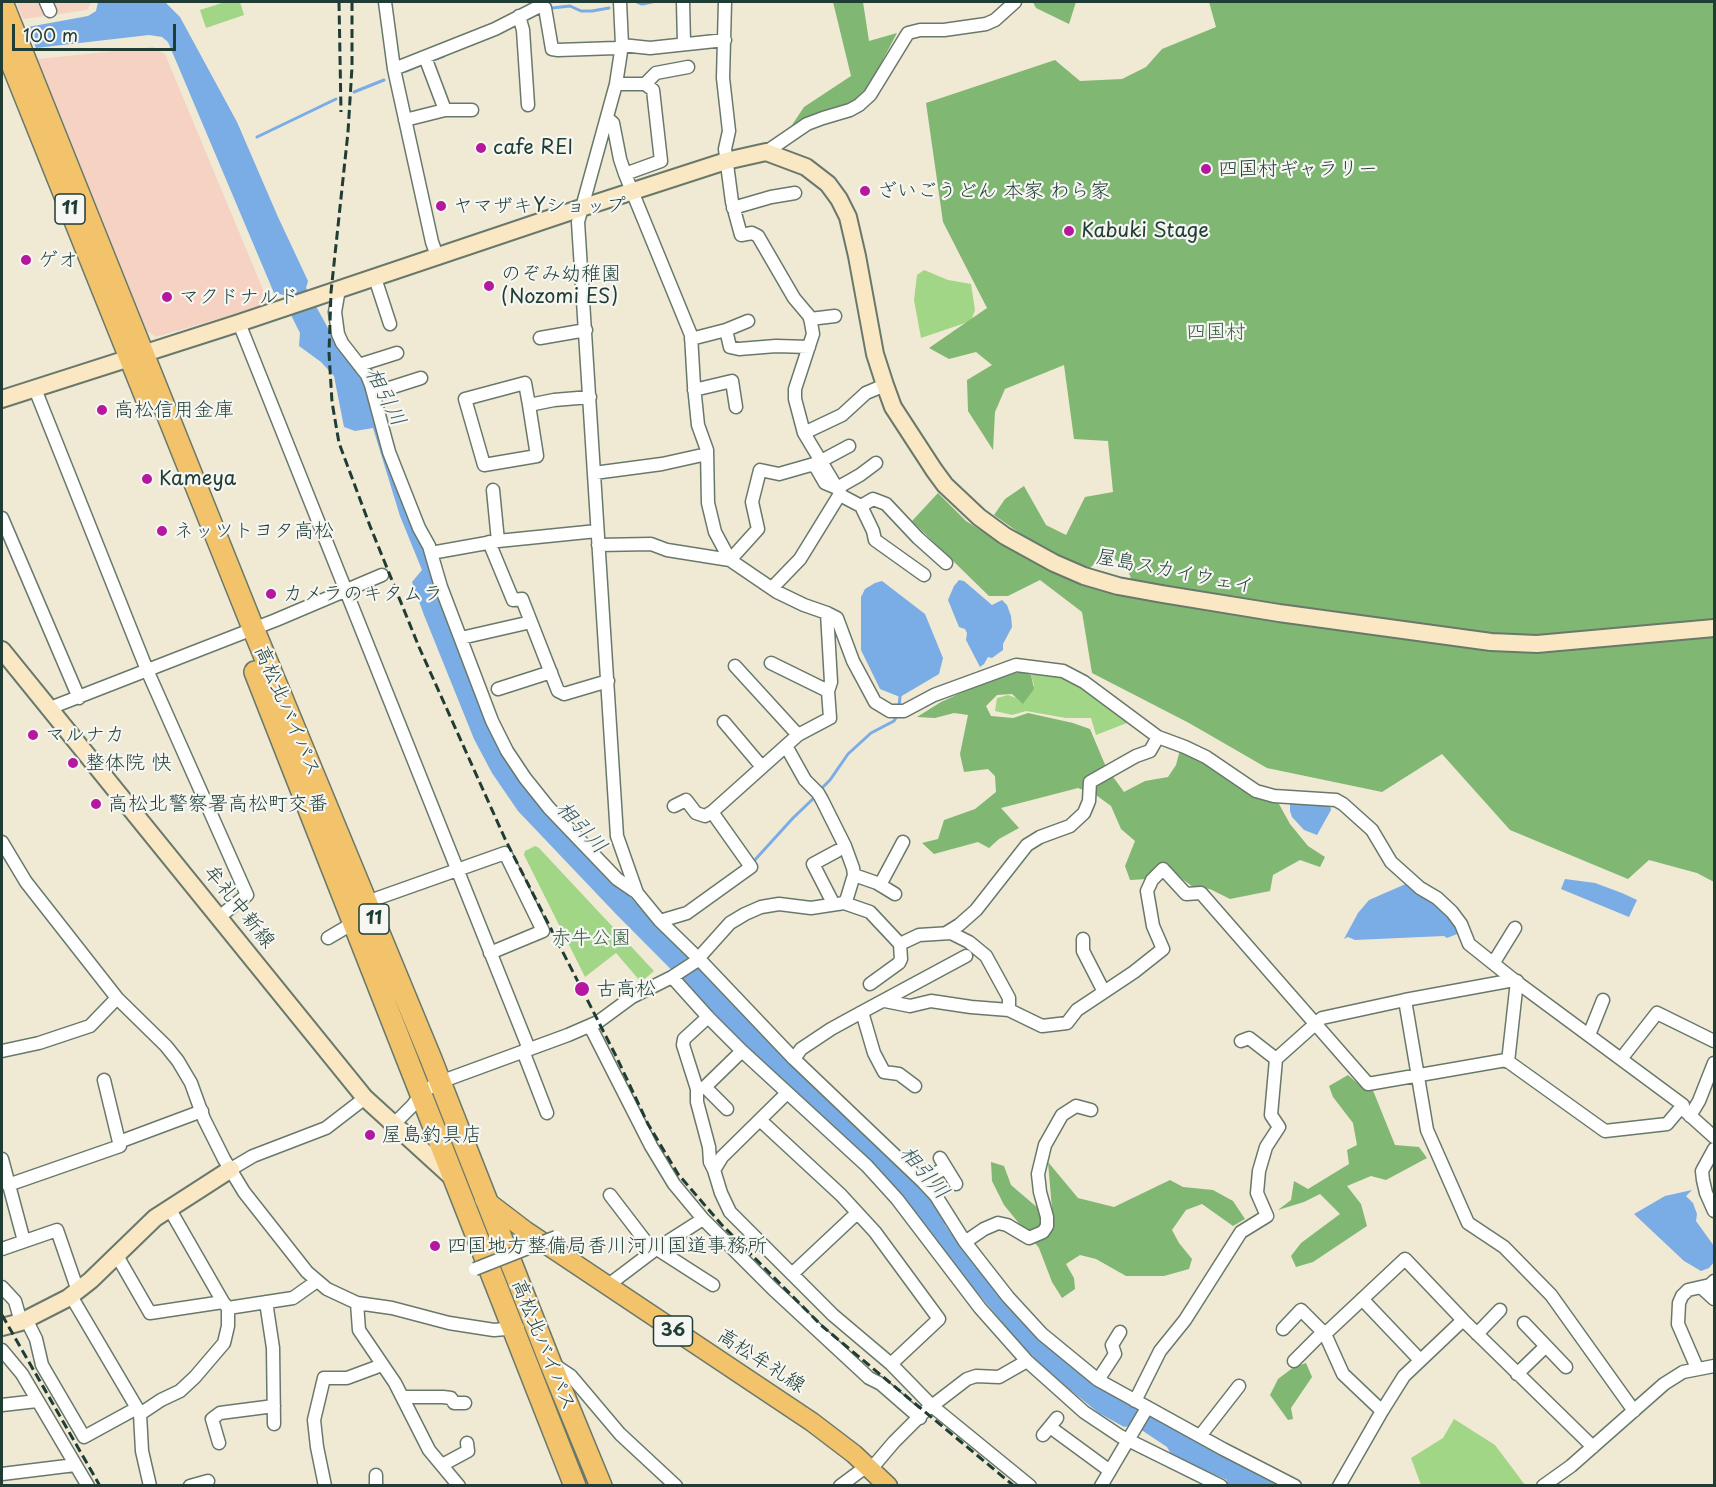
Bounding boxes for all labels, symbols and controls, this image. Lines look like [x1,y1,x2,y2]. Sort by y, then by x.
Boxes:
scale bar [15,12,178,50]
text: 100 m [23,21,78,48]
place label: cafe REI [493,136,573,160]
marker: cafe REI [474,141,488,155]
place label: 四国村ギャラリー [1218,157,1378,181]
marker: 四国村ギャラリー [1199,162,1213,176]
place label: ざいごうどん 本家 わら家 [877,179,1110,203]
marker: ざいごうどん 本家 わら家 [858,184,872,198]
road number: 11 [55,194,85,224]
place label: ヤマザキYショップ [453,194,626,218]
marker: ヤマザキYショップ [434,199,448,213]
place label: Kabuki Stage [1081,219,1209,243]
marker: Kabuki Stage [1062,224,1076,238]
place label: ゲオ [38,248,78,272]
marker: ゲオ [19,253,33,267]
place label: のぞみ幼稚園 (Nozomi ES) [501,262,621,309]
marker: のぞみ幼稚園 (Nozomi ES) [482,279,496,293]
place label: マクドナルド [179,285,299,309]
marker: マクドナルド [160,290,174,304]
park label: 四国村 [1186,320,1246,344]
water label: 相引川 [359,363,411,431]
place label: 高松信用金庫 [114,398,234,422]
marker: 高松信用金庫 [95,403,109,417]
place label: Kameya [159,467,236,491]
marker: Kameya [140,472,154,486]
place label: ネッツトヨタ高松 [174,519,334,543]
marker: ネッツトヨタ高松 [155,524,169,538]
street label: 屋島スカイウェイ [1094,545,1256,599]
place label: カメラのキタムラ [283,582,443,606]
marker: カメラのキタムラ [264,587,278,601]
street label: 高松北バイパス [249,642,325,780]
place label: マルナカ [45,723,125,747]
marker: マルナカ [26,728,40,742]
place label: 整体院 快 [85,751,171,775]
marker: 整体院 快 [66,756,80,770]
place label: 高松北警察署高松町交番 [108,792,328,816]
water label: 相引川 [550,796,612,860]
marker: 高松北警察署高松町交番 [89,797,103,811]
street label: 牟礼中新線 [198,861,280,953]
road number: 11 [359,904,389,934]
park label: 赤牛公園 [551,926,631,950]
place label: 古高松 [596,977,656,1001]
marker: 古高松 [573,980,591,998]
place label: 屋島釣具店 [382,1123,482,1147]
marker: 屋島釣具店 [363,1128,377,1142]
water label: 相引川 [894,1141,954,1205]
place label: 四国地方整備局香川河川国道事務所 [447,1234,767,1258]
marker: 四国地方整備局香川河川国道事務所 [428,1239,442,1253]
street label: 高松北バイパス [506,1276,580,1414]
road number: 36 [654,1316,692,1346]
street label: 高松牟礼線 [713,1324,809,1398]

